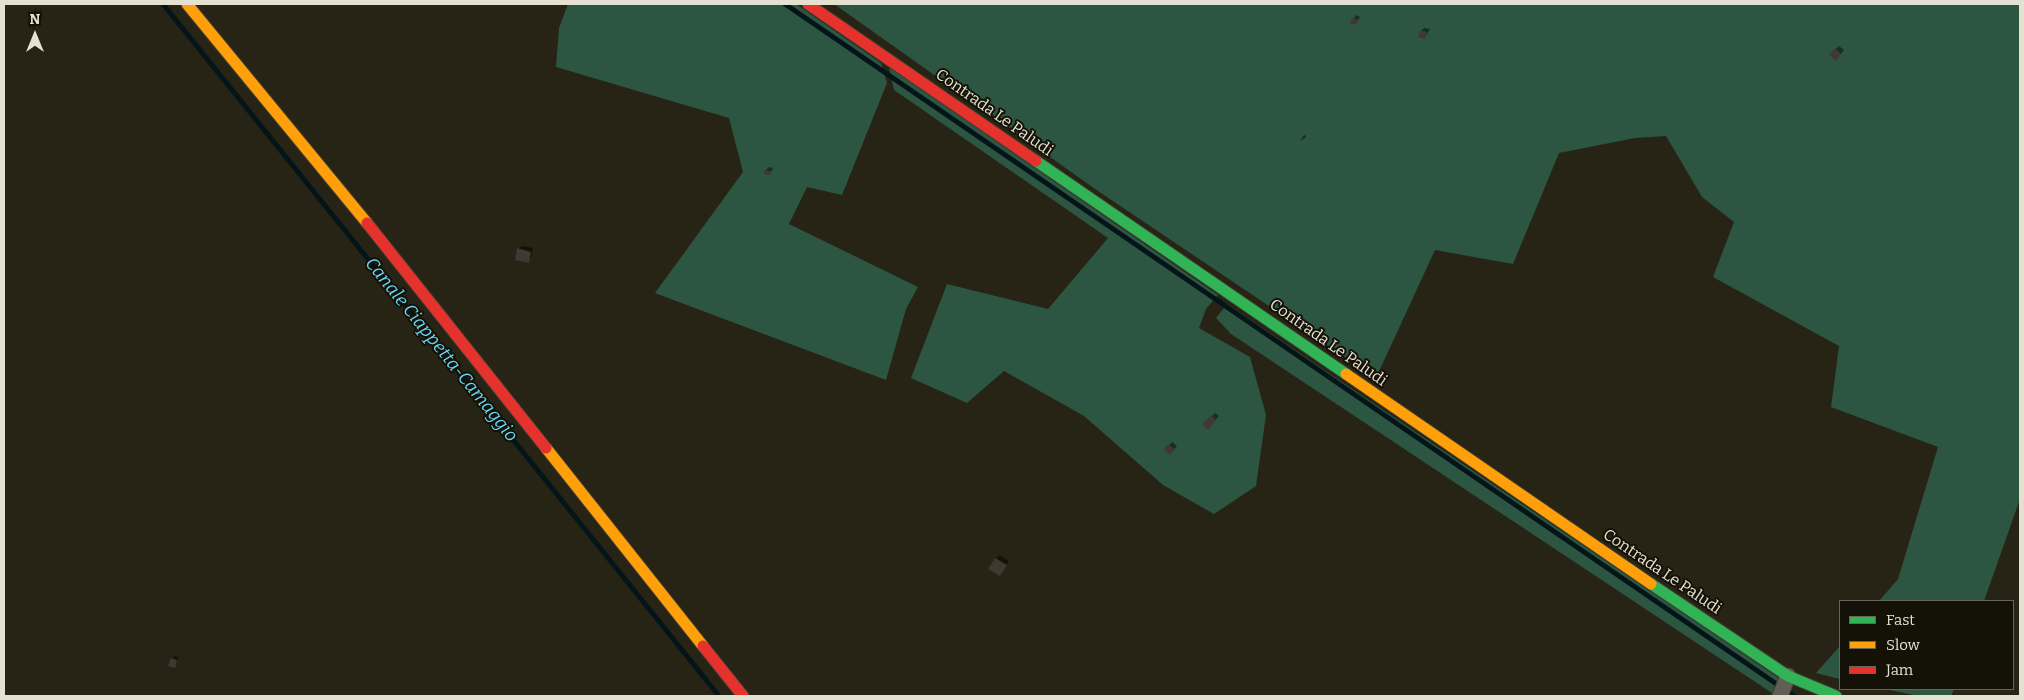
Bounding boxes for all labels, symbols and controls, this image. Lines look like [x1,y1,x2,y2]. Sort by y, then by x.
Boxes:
north arrow [10,10,60,60]
text: N [30,11,40,28]
street label: Contrada Le Paludi [932,65,1056,161]
water label: Canale Ciappetta-Camaggio [360,254,522,446]
street label: Contrada Le Paludi [1266,295,1390,391]
street label: Contrada Le Paludi [1599,525,1725,619]
legend [1839,600,2014,690]
text: Fast [1886,611,1915,629]
text: Slow [1886,636,1920,654]
text: Jam [1886,661,1913,679]

